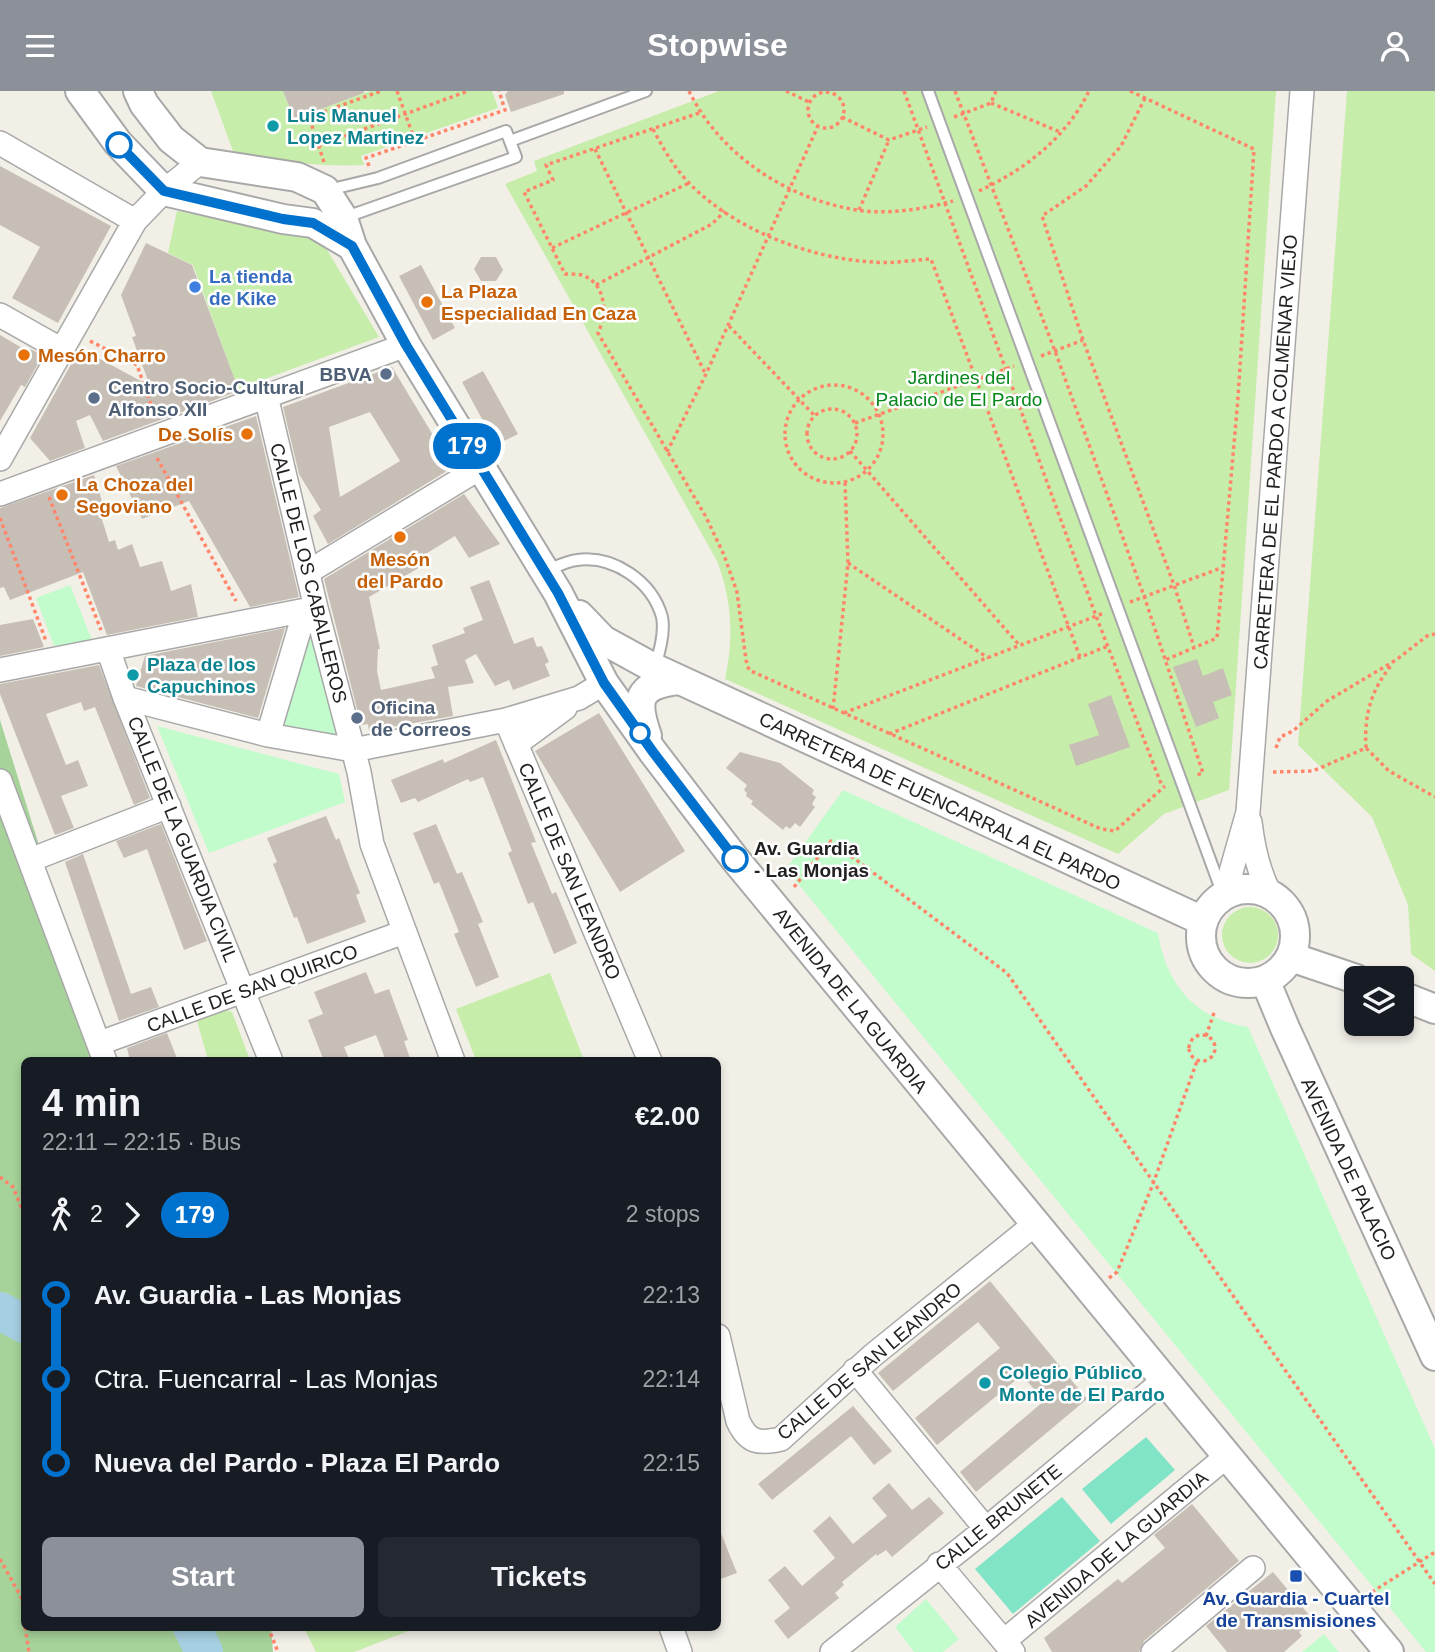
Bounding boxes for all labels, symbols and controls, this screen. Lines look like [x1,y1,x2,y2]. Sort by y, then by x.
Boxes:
icon: menu [21,27,59,65]
text: Stopwise [647,27,788,63]
icon: person [1376,27,1414,65]
place label: Luis Manuel Lopez Martinez [287,105,424,148]
marker: Luis Manuel Lopez Martinez [265,118,281,134]
unlabelled marker [106,132,132,158]
street label: CARRETERA DE EL PARDO A COLMENAR VIEJO [1250,234,1301,670]
place label: La tienda de Kike [209,266,293,309]
marker: La tienda de Kike [187,279,203,295]
place label: La Plaza Especialidad En Caza [441,281,637,324]
marker: La Plaza Especialidad En Caza [419,294,435,310]
place label: Mesón Charro [38,345,166,366]
marker: Mesón Charro [16,347,32,363]
place label: BBVA [320,364,372,385]
marker: BBVA [378,366,394,382]
park label: Jardines del Palacio de El Pardo [876,367,1042,410]
place label: Centro Socio-Cultural Alfonso XII [108,377,304,420]
marker: Centro Socio-Cultural Alfonso XII [86,390,102,406]
line badge: 179 [427,423,507,469]
place label: De Solís [158,424,233,445]
marker: De Solís [239,426,255,442]
text: 179 [447,432,487,459]
street label: CALLE DE LOS CABALLEROS [266,441,351,705]
place label: La Choza del Segoviano [76,474,193,517]
marker: La Choza del Segoviano [54,487,70,503]
marker: Mesón del Pardo [392,529,408,545]
place label: Mesón del Pardo [357,549,443,592]
place label: Plaza de los Capuchinos [147,654,256,697]
marker: Plaza de los Capuchinos [125,667,141,683]
place label: Oficina de Correos [371,697,471,740]
street label: CARRETERA DE FUENCARRAL A EL PARDO [756,708,1124,895]
marker: Oficina de Correos [349,710,365,726]
street label: CALLE DE LA GUARDIA CIVIL [124,713,242,965]
unlabelled marker [630,723,650,743]
street label: CALLE DE SAN LEANDRO [514,760,625,983]
place label: Av. Guardia - Las Monjas [754,838,869,881]
marker: Av. Guardia - Las Monjas [722,846,748,872]
street label: AVENIDA DE LA GUARDIA [769,904,932,1097]
street label: CALLE DE SAN QUIRICO [144,941,360,1036]
map controls [1344,966,1414,1036]
button: layers [1344,966,1414,1036]
street label: AVENIDA DE PALACIO [1297,1075,1400,1264]
text: 4 min [42,1082,141,1124]
text: €2.00 [635,1101,700,1131]
text: 22:11 – 22:15 · Bus [42,1129,241,1155]
icon: walk [42,1196,80,1234]
icon: forward [113,1196,151,1234]
text: 2 [90,1201,103,1227]
text: 179 [175,1201,215,1228]
text: 2 stops [626,1201,700,1227]
street label: CALLE DE SAN LEANDRO [773,1278,965,1444]
text: Av. Guardia - Las Monjas [94,1280,402,1310]
text: 22:13 [642,1282,700,1308]
place label: Colegio Público Monte de El Pardo [999,1362,1165,1405]
text: Ctra. Fuencarral - Las Monjas [94,1364,438,1394]
text: 22:14 [642,1366,700,1392]
marker: Colegio Público Monte de El Pardo [977,1375,993,1391]
text: Nueva del Pardo - Plaza El Pardo [94,1448,500,1478]
text: 22:15 [642,1450,700,1476]
street label: CALLE BRUNETE [931,1460,1066,1575]
street label: AVENIDA DE LA GUARDIA [1021,1467,1212,1632]
button: Start [42,1537,364,1617]
button: Tickets [378,1537,700,1617]
marker: Av. Guardia - Cuartel de Transmisiones [1288,1568,1304,1584]
place label: Av. Guardia - Cuartel de Transmisiones [1203,1588,1389,1631]

